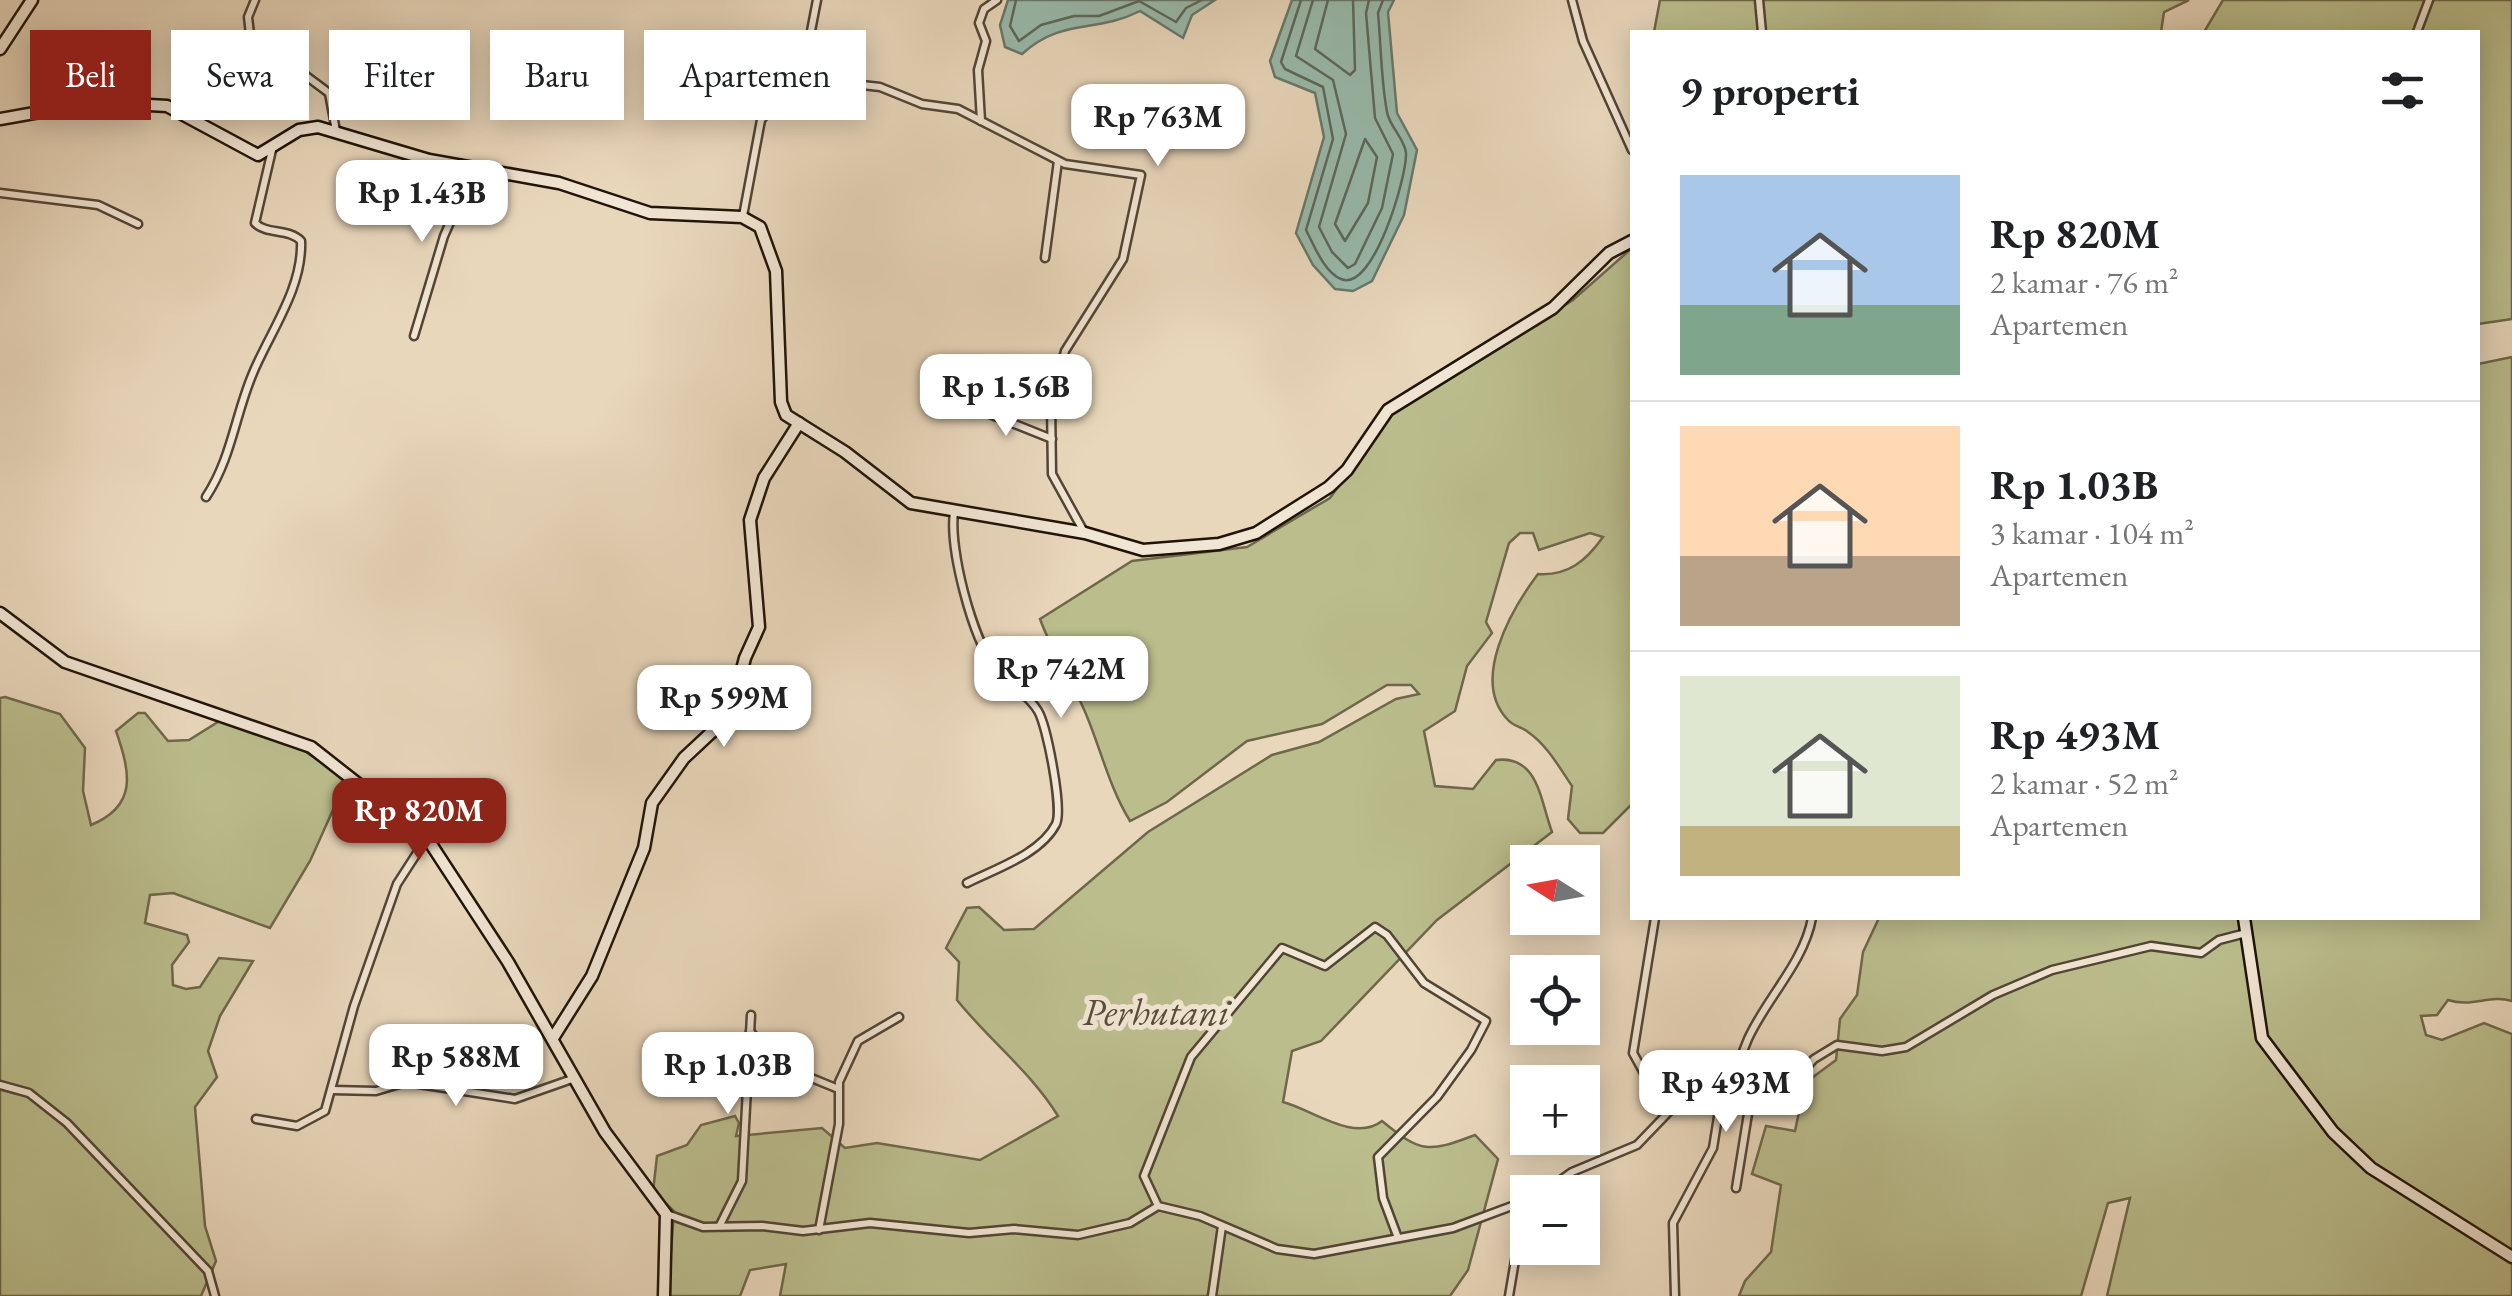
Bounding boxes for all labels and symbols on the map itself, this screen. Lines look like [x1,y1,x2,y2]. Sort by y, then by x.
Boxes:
pin: Rp 763M [1066,84,1250,169]
pin: Rp 1.43B [319,160,525,245]
pin: Rp 1.56B [903,354,1109,439]
pin: Rp 742M [969,636,1153,721]
pin: Rp 599M [632,665,816,750]
pin: Rp 820M [327,778,511,863]
north arrow [1510,845,1600,935]
park label: Perhutani [1083,987,1231,1036]
pin: Rp 588M [364,1024,548,1109]
pin: Rp 1.03B [625,1032,831,1117]
pin: Rp 493M [1634,1050,1818,1135]

